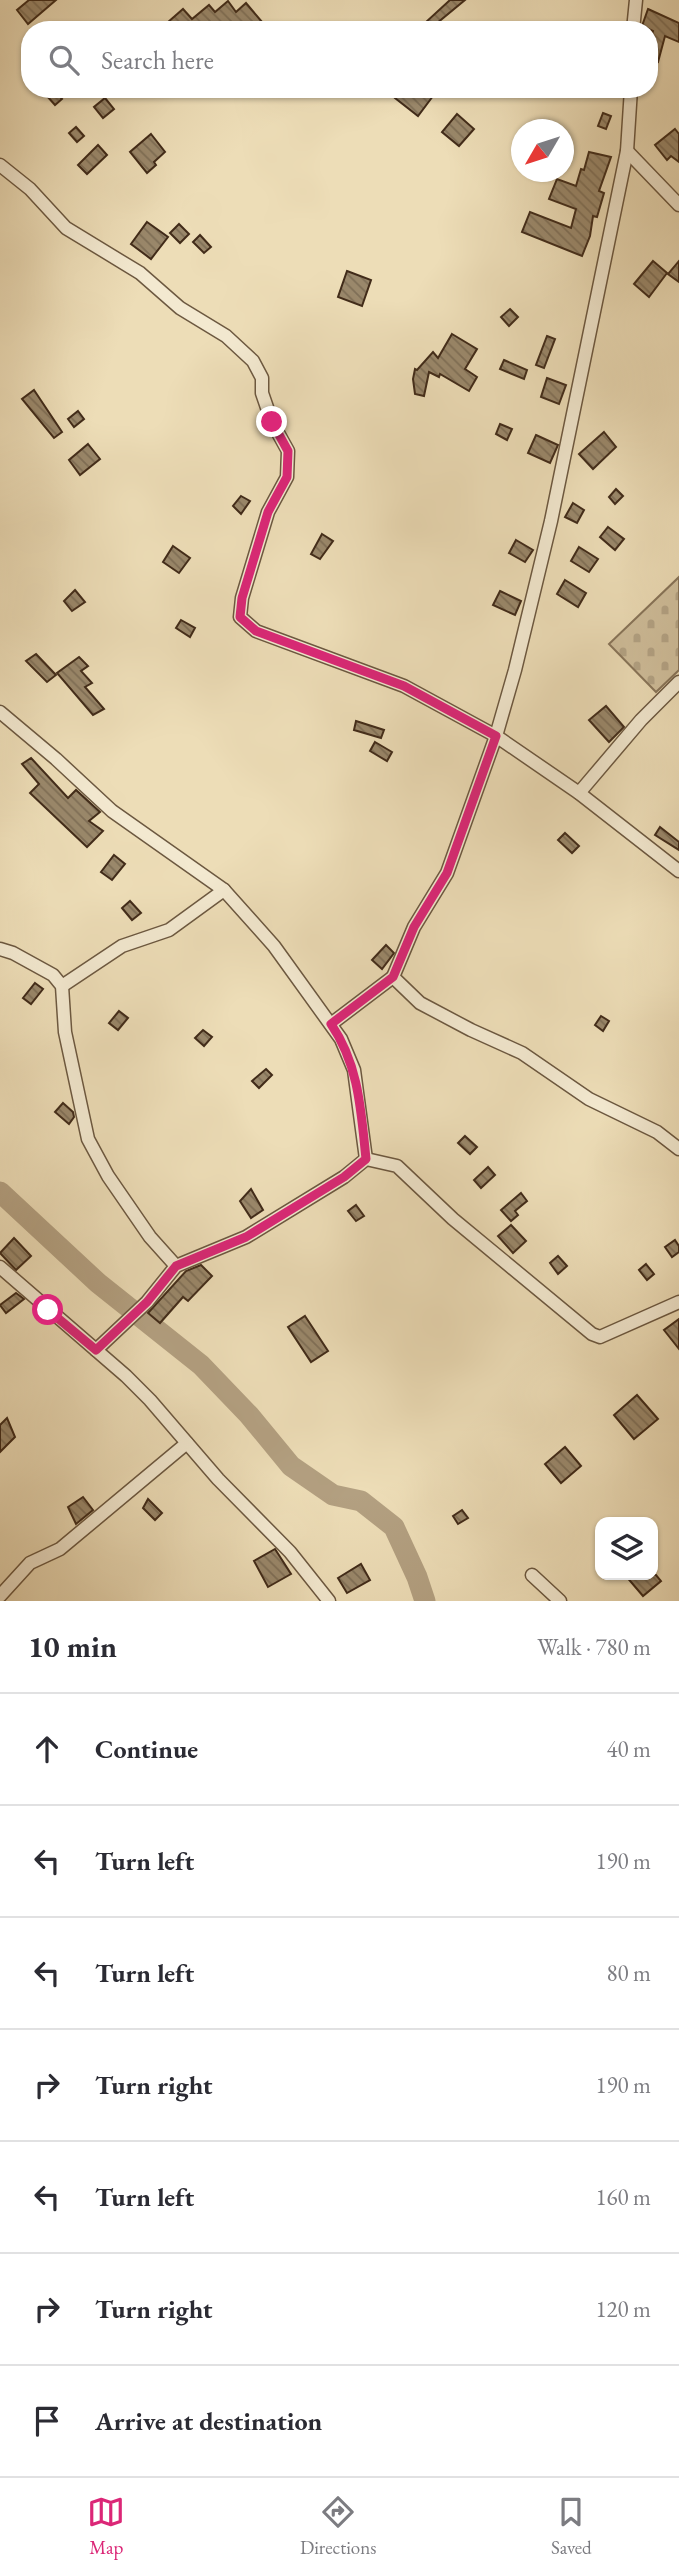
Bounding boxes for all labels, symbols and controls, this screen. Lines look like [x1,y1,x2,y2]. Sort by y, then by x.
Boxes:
search box [21,21,658,98]
icon: search [45,41,83,79]
text: Search here [101,43,214,77]
north arrow [511,119,574,182]
route end [256,406,287,437]
route start [32,1294,63,1325]
map controls [595,1517,658,1580]
button: layers [595,1517,658,1580]
text: 10 min [28,1627,117,1666]
text: Walk · 780 m [537,1632,651,1662]
icon: ahead [28,1730,66,1768]
text: Continue [95,1732,198,1766]
text: 40 m [606,1734,651,1764]
icon: left [28,1842,66,1880]
text: Turn left [95,1844,194,1878]
text: 190 m [595,1846,651,1876]
icon: left [28,1954,66,1992]
text: Turn left [95,1956,194,1990]
text: 80 m [606,1958,651,1988]
icon: right [28,2066,66,2104]
text: Turn right [95,2068,213,2102]
text: 190 m [595,2070,651,2100]
icon: left [28,2178,66,2216]
text: Turn left [95,2180,194,2214]
text: 160 m [595,2182,651,2212]
icon: right [28,2290,66,2328]
text: Turn right [95,2292,213,2326]
text: 120 m [595,2294,651,2324]
icon: arrive [28,2402,66,2440]
text: Arrive at destination [95,2404,322,2438]
tab: Map [87,2493,125,2560]
tab: Directions [300,2493,376,2560]
tab: Saved [551,2493,592,2560]

